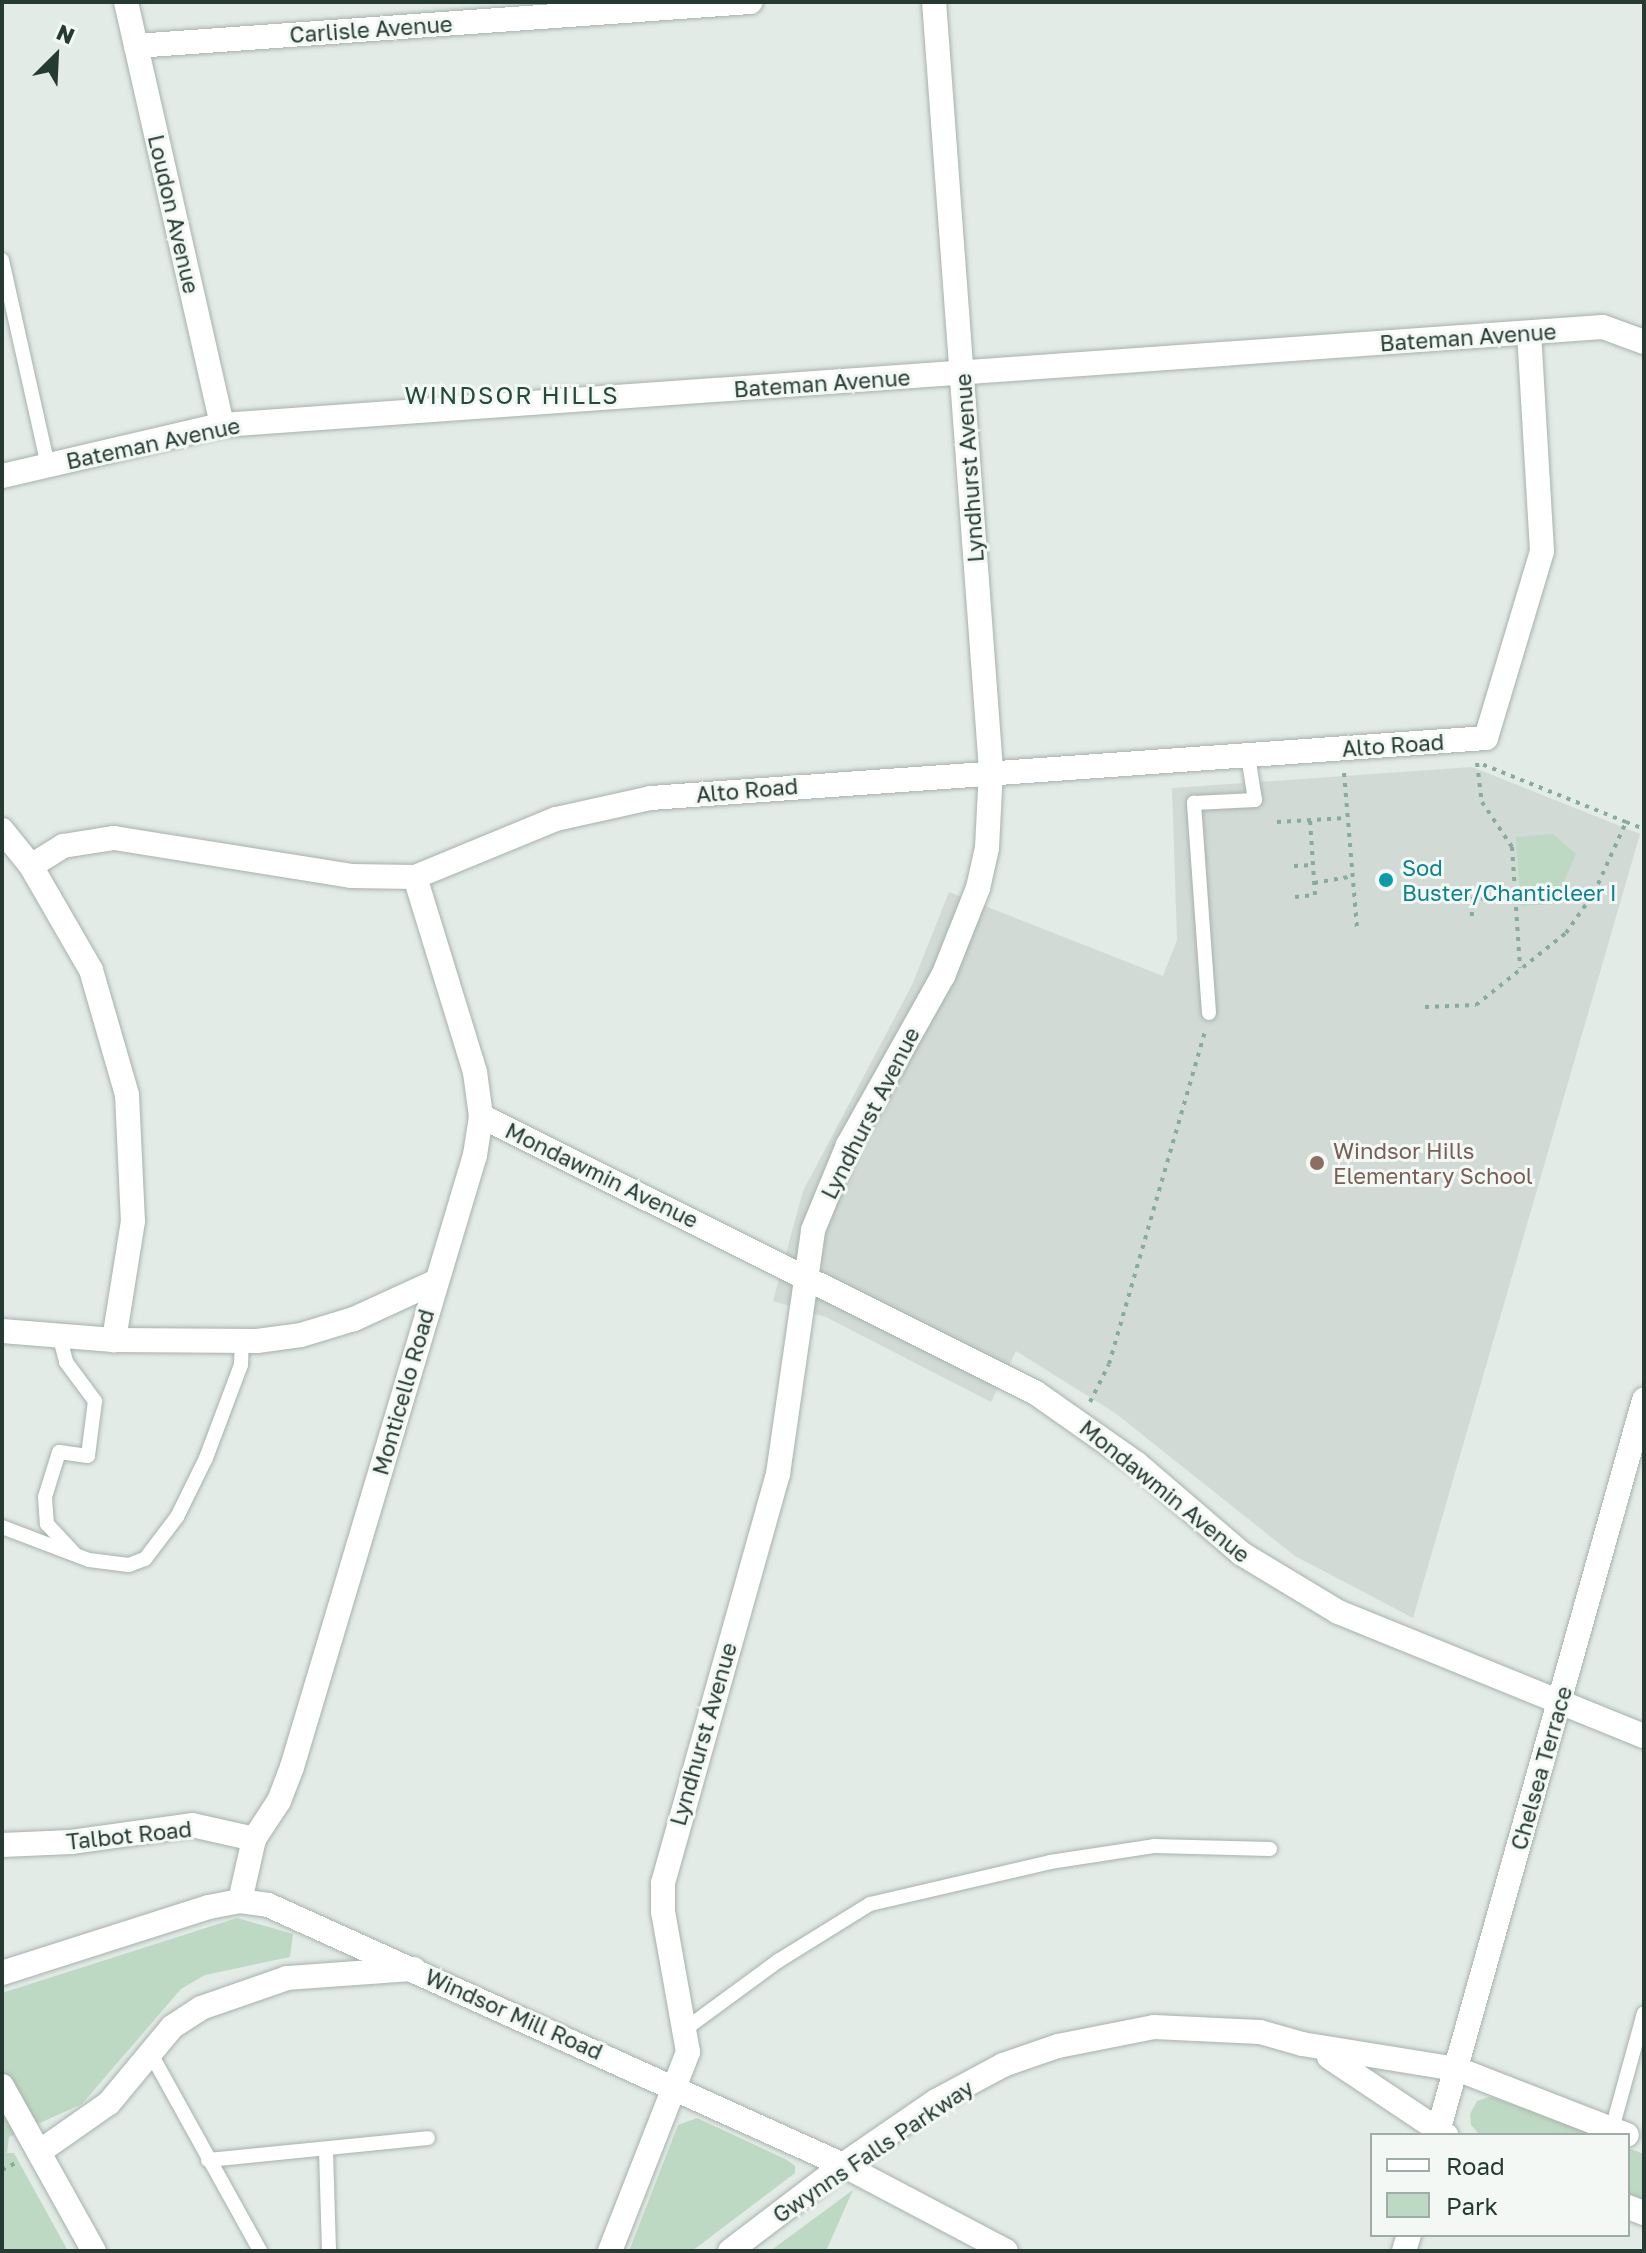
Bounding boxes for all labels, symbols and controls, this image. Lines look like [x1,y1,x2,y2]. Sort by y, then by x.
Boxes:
street label: Carlisle Avenue [289,10,453,48]
north arrow [16,16,96,96]
text: N [53,18,79,49]
street label: Loudon Avenue [143,132,205,296]
street label: Bateman Avenue [1379,318,1557,356]
street label: Bateman Avenue [733,364,911,402]
street label: Lyndhurst Avenue [949,373,989,563]
district label: WINDSOR HILLS [404,381,620,409]
street label: Bateman Avenue [64,412,242,474]
street label: Alto Road [1341,728,1445,762]
street label: Alto Road [695,772,799,808]
place label: Sod Buster/Chanticleer I [1402,854,1617,906]
marker: Sod Buster/Chanticleer I [1377,871,1395,889]
street label: Lyndhurst Avenue [815,1023,925,1203]
street label: Mondawmin Avenue [501,1117,703,1233]
place label: Windsor Hills Elementary School [1333,1137,1533,1188]
marker: Windsor Hills Elementary School [1308,1154,1326,1172]
street label: Monticello Road [367,1306,439,1478]
street label: Mondawmin Avenue [1075,1414,1255,1568]
street label: Lyndhurst Avenue [664,1639,742,1829]
street label: Chelsea Terrace [1505,1683,1577,1853]
street label: Talbot Road [65,1815,193,1855]
street label: Windsor Mill Road [421,1963,607,2065]
street label: Gwynns Falls Parkway [768,2074,978,2228]
legend [1370,2133,1630,2237]
text: Road [1446,2151,1505,2180]
text: Park [1446,2191,1498,2220]

